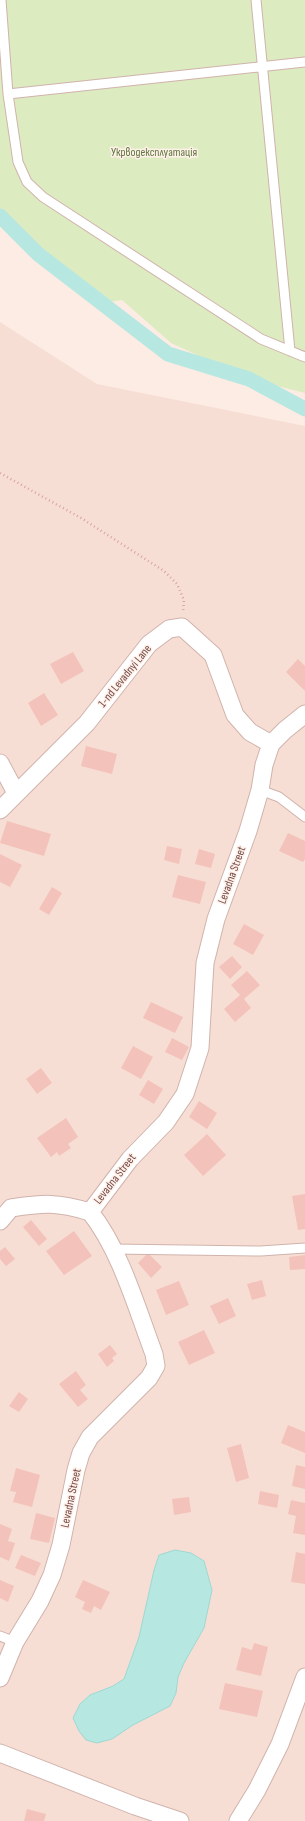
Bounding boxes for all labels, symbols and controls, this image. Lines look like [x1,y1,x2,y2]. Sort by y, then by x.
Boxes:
park label: Укрводексплуатація [111,145,197,160]
street label: 1-nd Levadnyi Lane [95,641,155,711]
street label: Levadna Street [215,844,249,906]
street label: Levadna Street [91,1150,140,1207]
street label: Levadna Street [57,1467,85,1529]

